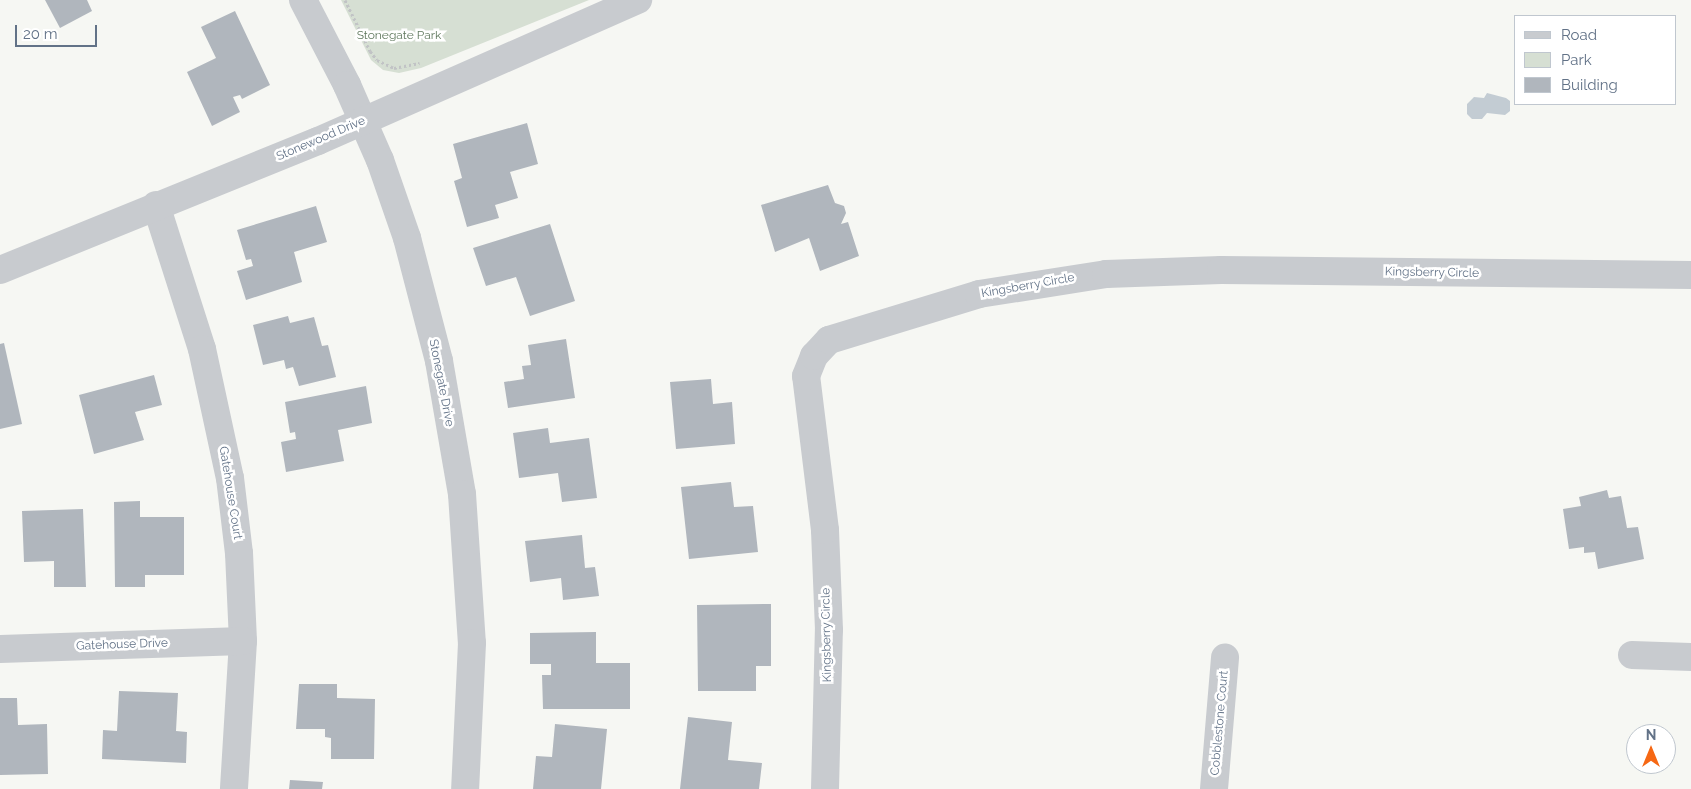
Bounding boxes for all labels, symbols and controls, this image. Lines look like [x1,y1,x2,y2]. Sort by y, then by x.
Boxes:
scale bar [18,15,100,47]
legend [1514,15,1676,105]
text: 20 m [23,25,58,43]
text: Road [1561,26,1597,44]
park label: Stonegate Park [357,29,441,43]
text: Park [1561,51,1592,69]
text: Building [1561,76,1618,94]
street label: Stonewood Drive [274,114,368,164]
street label: Kingsberry Circle [1385,265,1479,281]
street label: Kingsberry Circle [980,271,1076,301]
street label: Stonegate Drive [425,338,457,428]
street label: Gatehouse Court [216,445,244,541]
street label: Kingsberry Circle [819,588,835,682]
street label: Gatehouse Drive [76,636,168,654]
street label: Cobblestone Court [1208,670,1232,776]
north arrow [1626,724,1676,774]
text: N [1646,727,1656,743]

